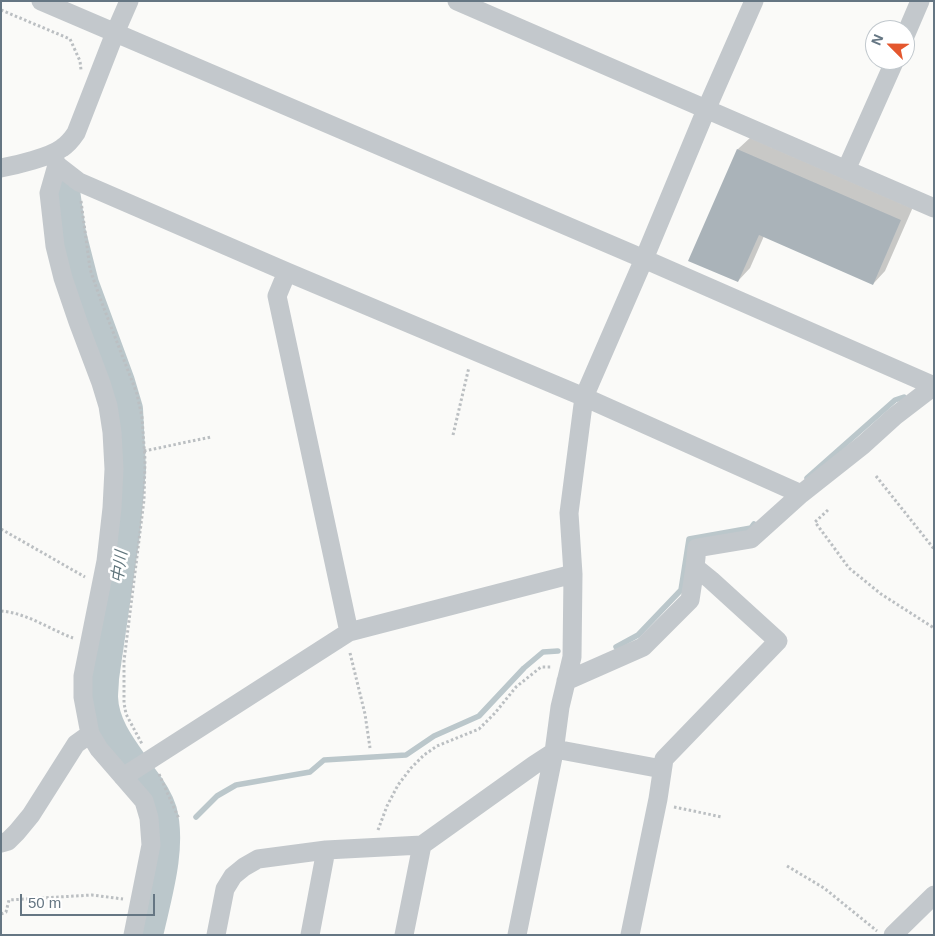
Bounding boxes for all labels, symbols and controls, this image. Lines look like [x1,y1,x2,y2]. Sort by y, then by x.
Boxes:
north arrow [865,20,915,70]
text: N [868,32,886,47]
water label: 中川 [108,550,132,584]
scale bar [22,884,158,916]
text: 50 m [28,894,61,911]

